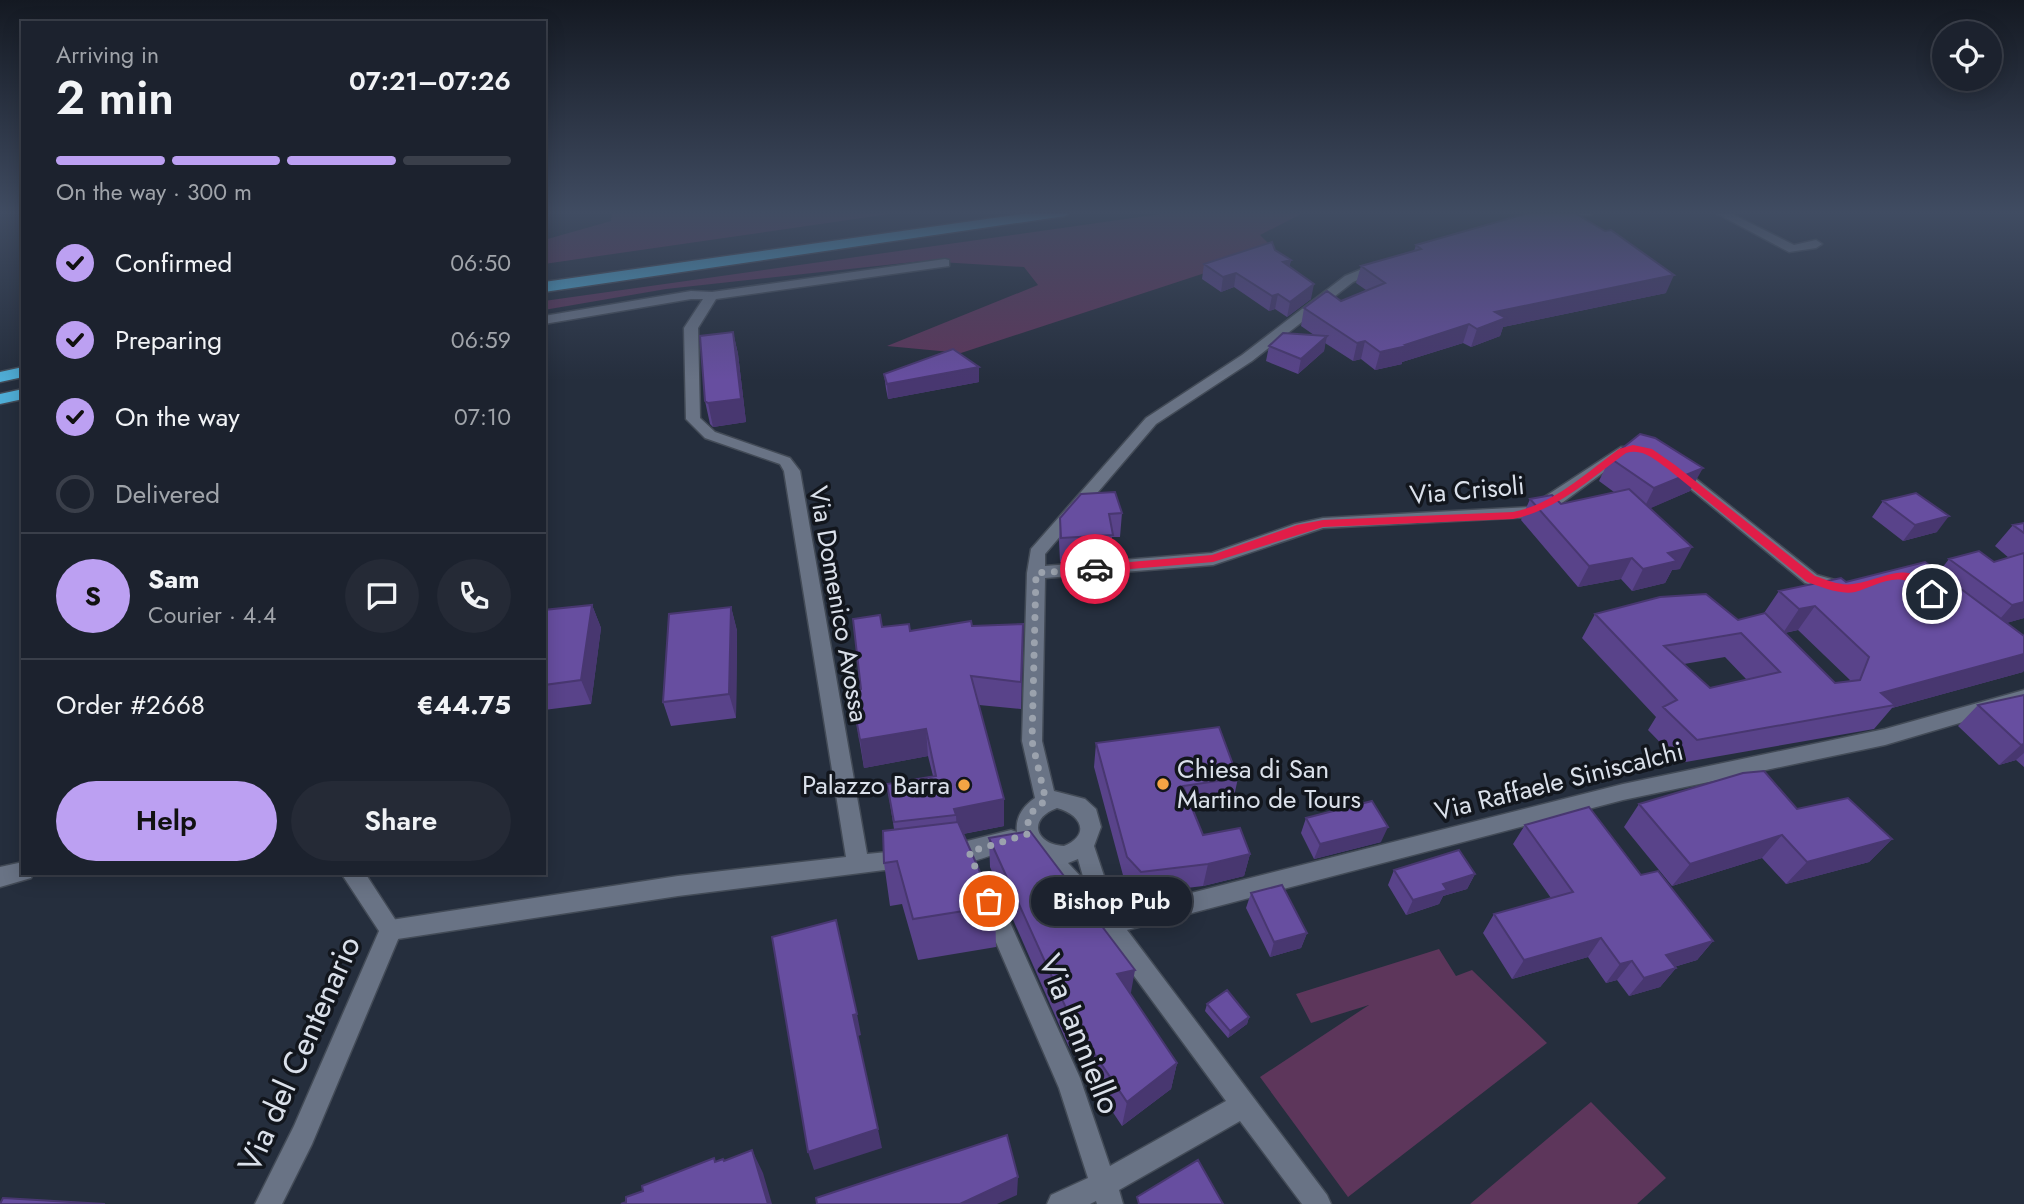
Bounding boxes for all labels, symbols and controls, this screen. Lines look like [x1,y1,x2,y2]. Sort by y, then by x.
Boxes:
map controls [1932,21,2002,91]
button: locate [1932,21,2002,91]
text: Arriving in [56,38,159,72]
text: 07:21–07:26 [349,62,511,100]
text: 2 min [56,65,174,131]
text: On the way · 300 m [56,175,252,209]
icon: check [56,244,94,282]
text: Confirmed [115,244,232,282]
text: 06:50 [450,246,511,280]
icon: check [56,321,94,359]
text: Preparing [115,321,222,359]
text: 06:59 [451,323,511,357]
icon: check [56,398,94,436]
text: On the way [115,398,240,436]
text: 07:10 [454,400,511,434]
street label: Via Crisoli [1408,466,1526,514]
text: Delivered [115,475,220,513]
street label: Via Domenico Avossa [800,483,878,725]
courier [1060,534,1130,604]
icon: car [1076,550,1114,588]
button: chat [345,559,419,633]
button: phone [437,559,511,633]
text: Sam [148,560,200,598]
pin [1902,564,1962,624]
icon: home [1913,575,1951,613]
text: S [85,577,101,615]
text: Courier · 4.4 [148,598,276,632]
text: Order #2668 [56,686,205,724]
text: €44.75 [417,686,511,724]
street label: Via Raffaele Siniscalchi [1431,732,1687,830]
place label: Chiesa di San Martino de Tours [1177,750,1361,818]
place label: Palazzo Barra [802,766,950,804]
marker: Chiesa di San Martino de Tours [1155,776,1171,792]
marker: Palazzo Barra [956,777,972,793]
button: Help [56,781,277,861]
button: Share [291,781,511,861]
pin [959,871,1019,931]
callout: Bishop Pub [1031,876,1192,926]
icon: bag [970,882,1008,920]
text: Bishop Pub [1053,884,1170,918]
street label: Via del Centenario [226,928,372,1180]
street label: Via Ianniello [1027,947,1133,1121]

